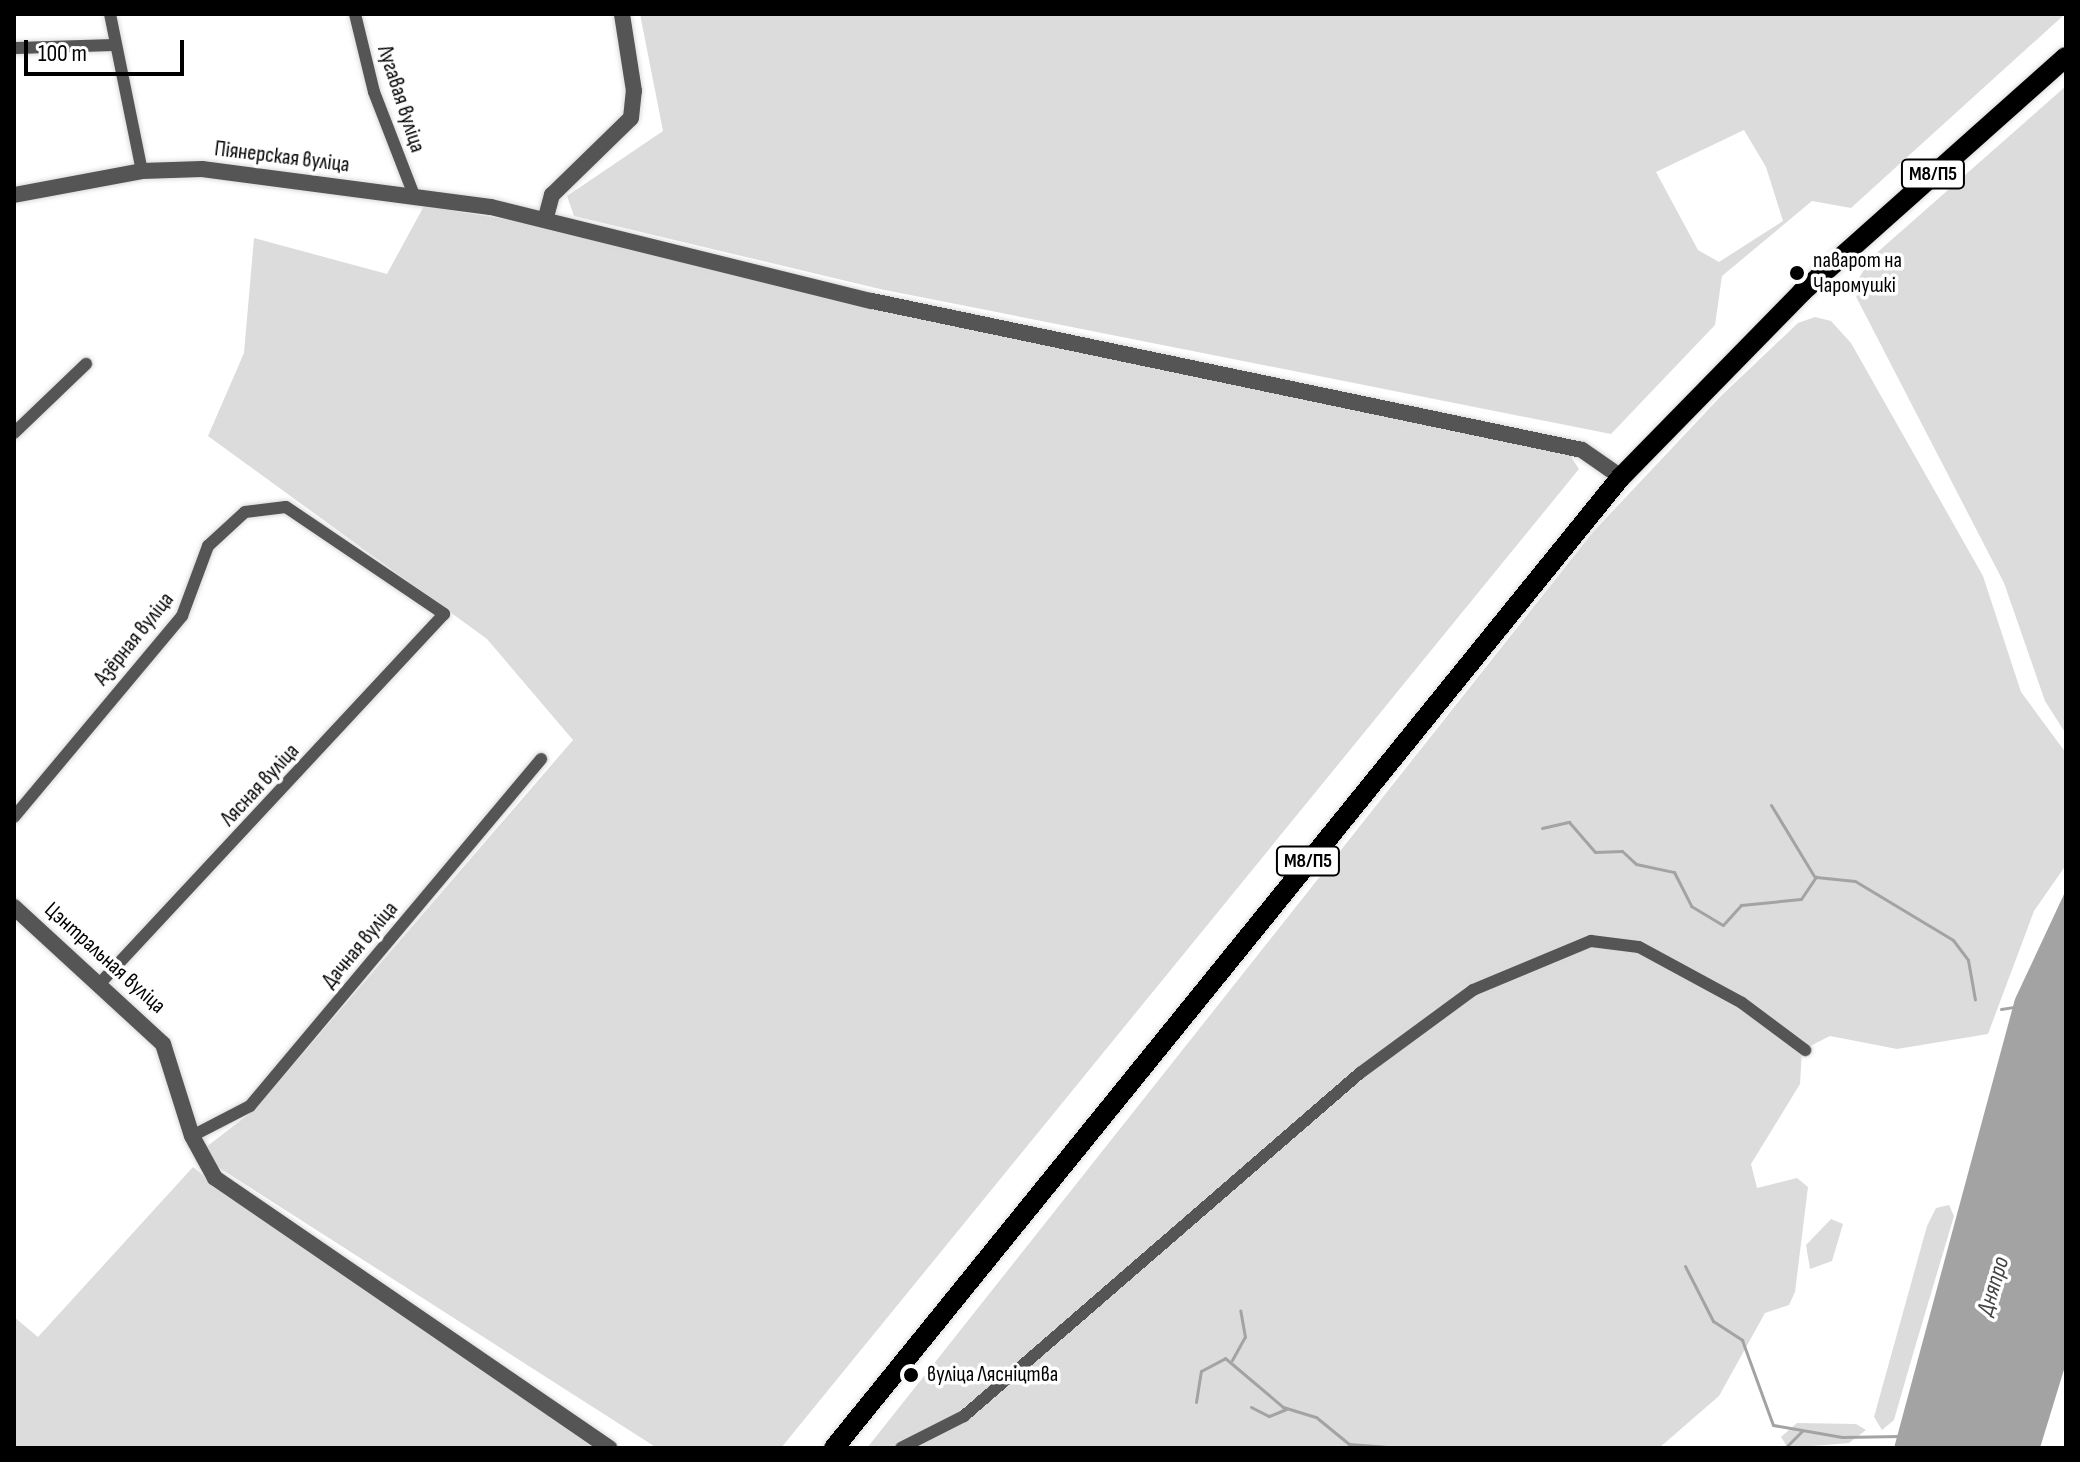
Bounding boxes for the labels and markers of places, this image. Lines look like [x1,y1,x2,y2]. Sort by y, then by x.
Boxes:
place label: паварот на Чаромушкі [1813,247,1902,298]
marker: паварот на Чаромушкі [1788,264,1806,282]
place label: вуліца Лясніцтва [927,1362,1058,1388]
marker: вуліца Лясніцтва [902,1366,920,1384]

